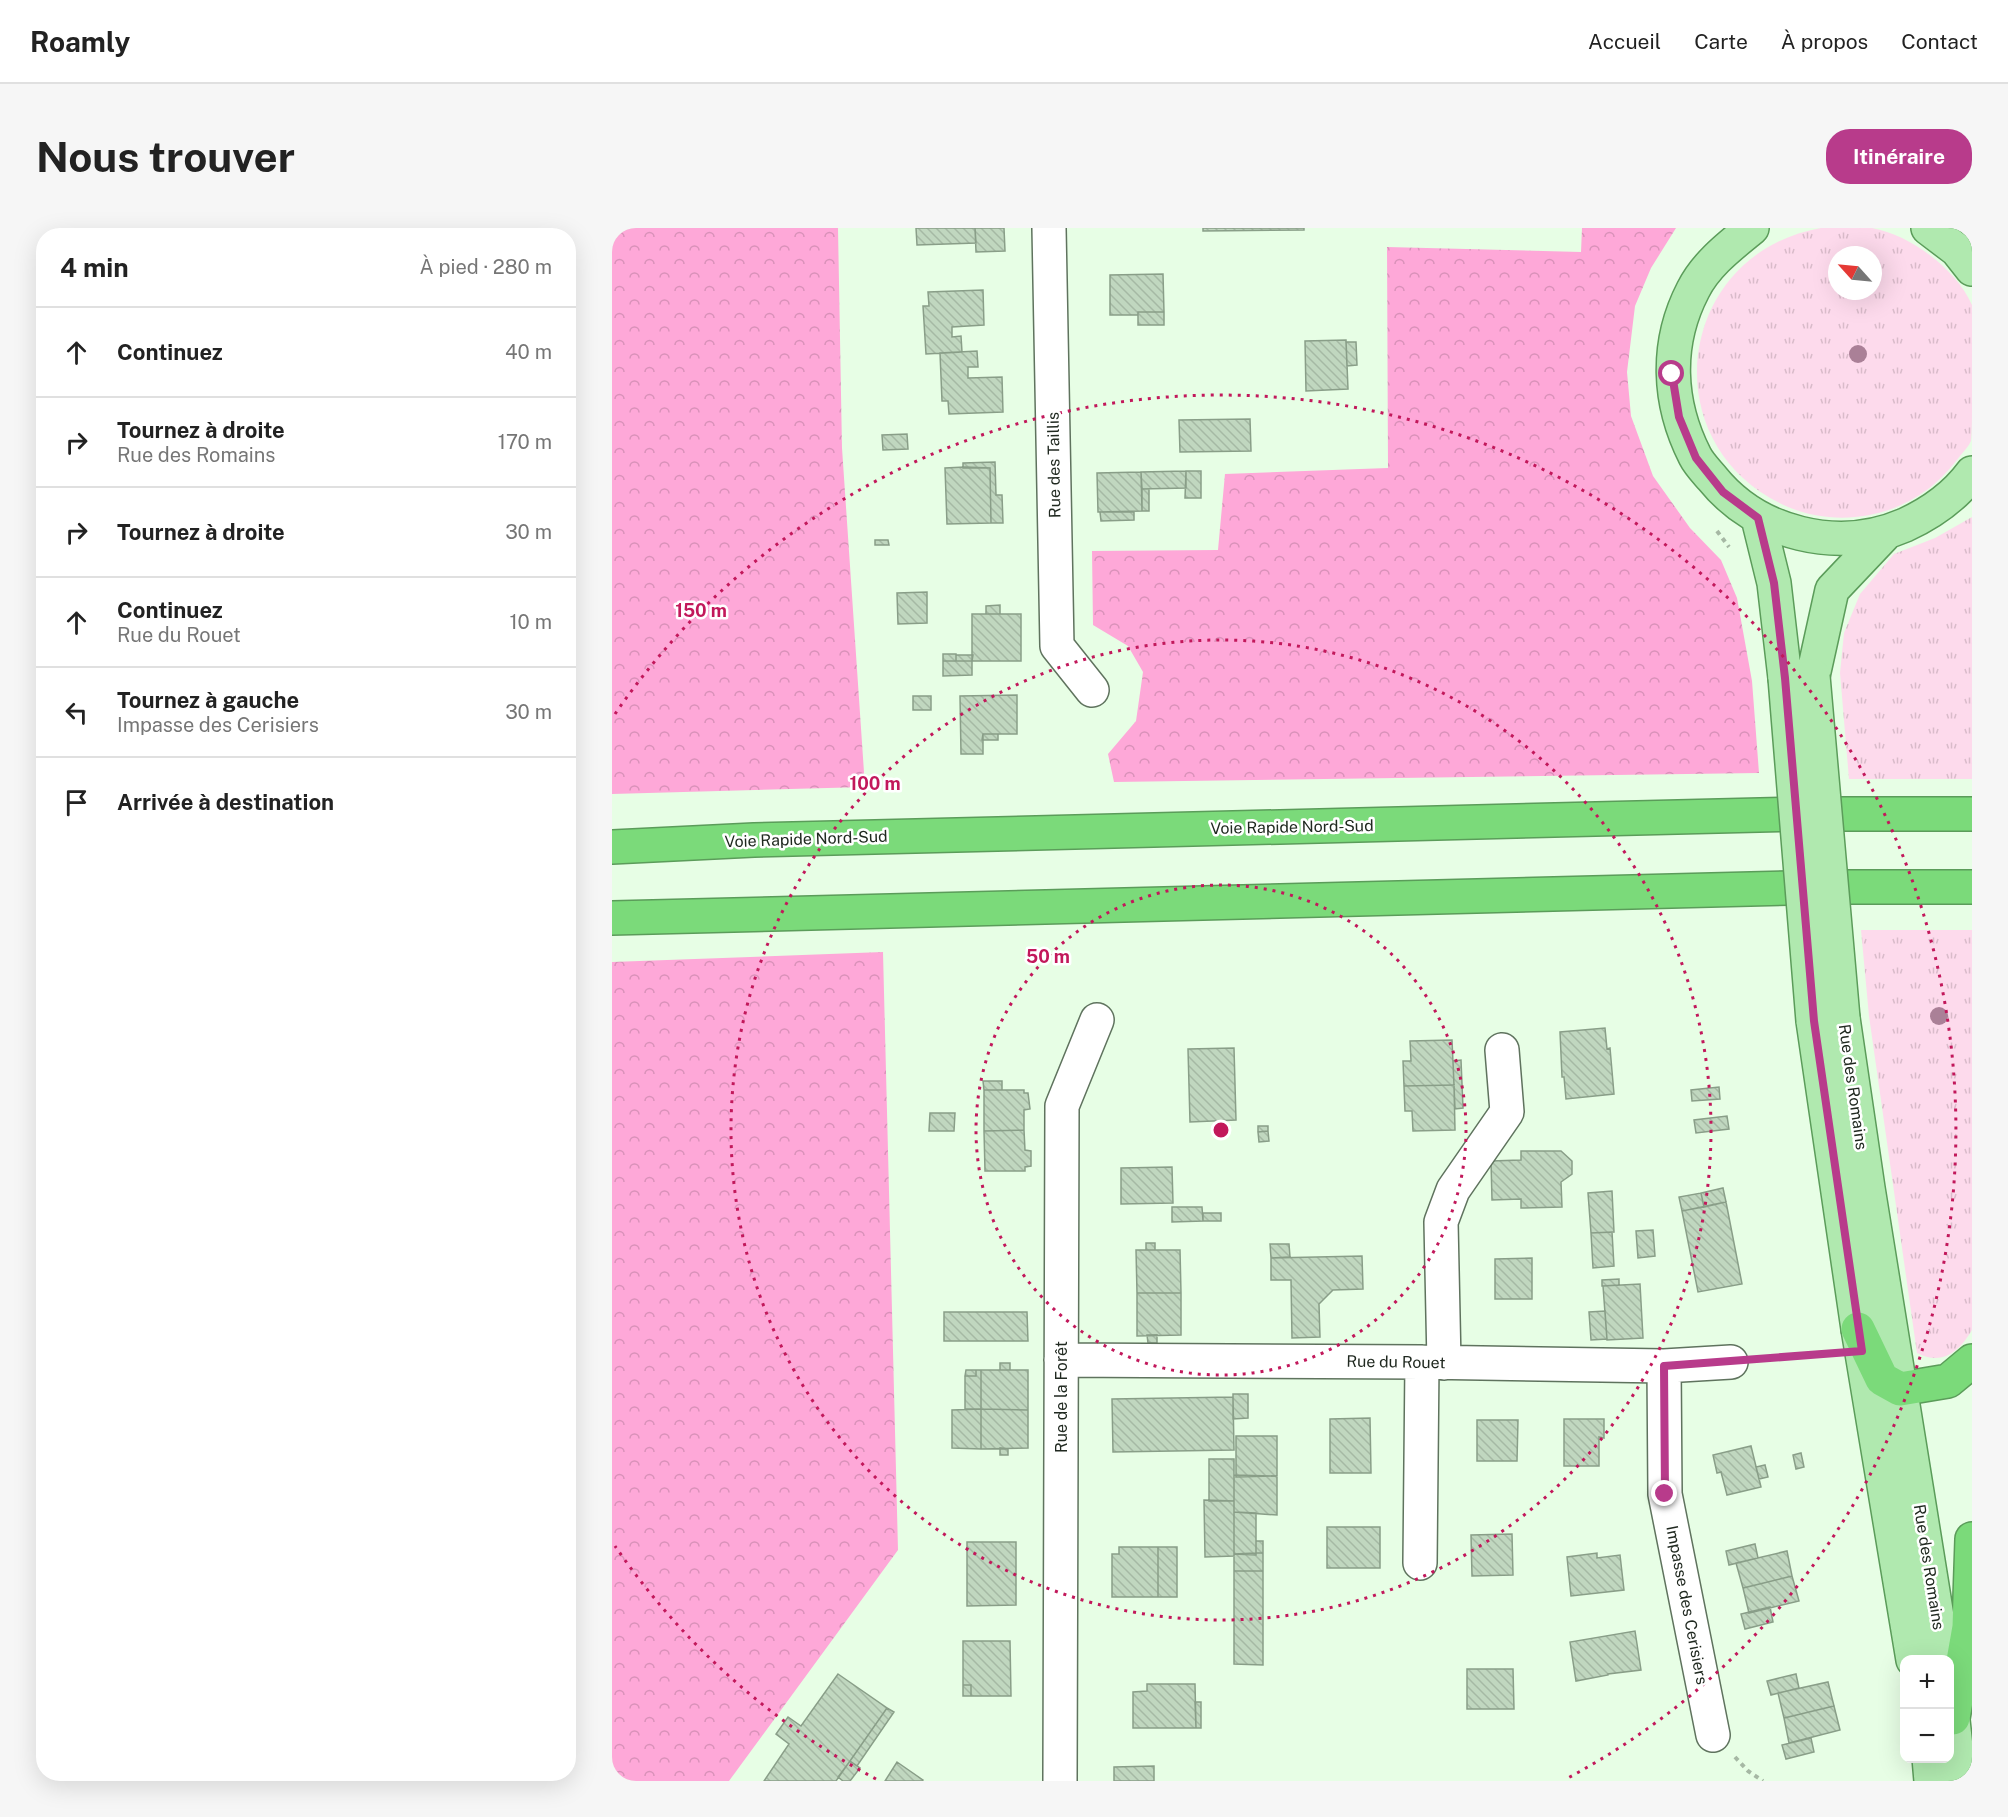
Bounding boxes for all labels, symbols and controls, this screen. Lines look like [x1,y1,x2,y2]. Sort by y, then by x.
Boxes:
text: Roamly [30,25,130,58]
text: Accueil [1588,29,1661,54]
text: Carte [1694,29,1748,54]
text: À propos [1781,29,1868,54]
text: Contact [1901,29,1978,54]
button: Itinéraire [1826,129,1972,184]
text: Nous trouver [36,132,295,181]
north arrow [1828,246,1882,300]
text: 4 min [60,252,129,283]
text: À pied · 280 m [420,255,552,279]
icon: ahead [60,336,93,369]
text: Continuez [117,339,223,365]
text: 40 m [505,340,552,364]
route start [1658,360,1684,386]
street label: Rue des Taillis [1044,412,1064,518]
text: Tournez à droite [117,417,285,443]
icon: right [60,426,93,459]
text: 170 m [498,430,552,454]
text: Rue des Romains [117,443,275,467]
icon: right [60,516,93,549]
text: Tournez à droite [117,519,285,545]
text: 30 m [505,520,552,544]
text: Continuez [117,597,223,623]
text: 150 m [675,600,727,621]
icon: ahead [60,606,93,639]
text: 10 m [509,610,552,634]
text: Rue du Rouet [117,623,241,647]
text: Tournez à gauche [117,687,299,713]
icon: left [60,696,93,729]
text: 30 m [505,700,552,724]
text: Impasse des Cerisiers [117,713,319,737]
text: 100 m [849,773,901,794]
icon: arrive [60,786,93,819]
text: Arrivée à destination [117,789,334,815]
street label: Voie Rapide Nord-Sud [1210,816,1374,838]
street label: Voie Rapide Nord-Sud [724,827,888,851]
text: 50 m [1026,946,1070,967]
street label: Rue des Romains [1835,1023,1871,1151]
centre of rings [1211,1120,1231,1140]
street label: Rue de la Forêt [1052,1341,1071,1453]
street label: Rue du Rouet [1346,1352,1446,1372]
route end [1651,1480,1677,1506]
street label: Rue des Romains [1910,1503,1948,1631]
street label: Impasse des Cerisiers [1662,1524,1712,1686]
map controls [1900,1655,1954,1763]
button: + [1900,1655,1954,1709]
button: − [1900,1709,1954,1763]

